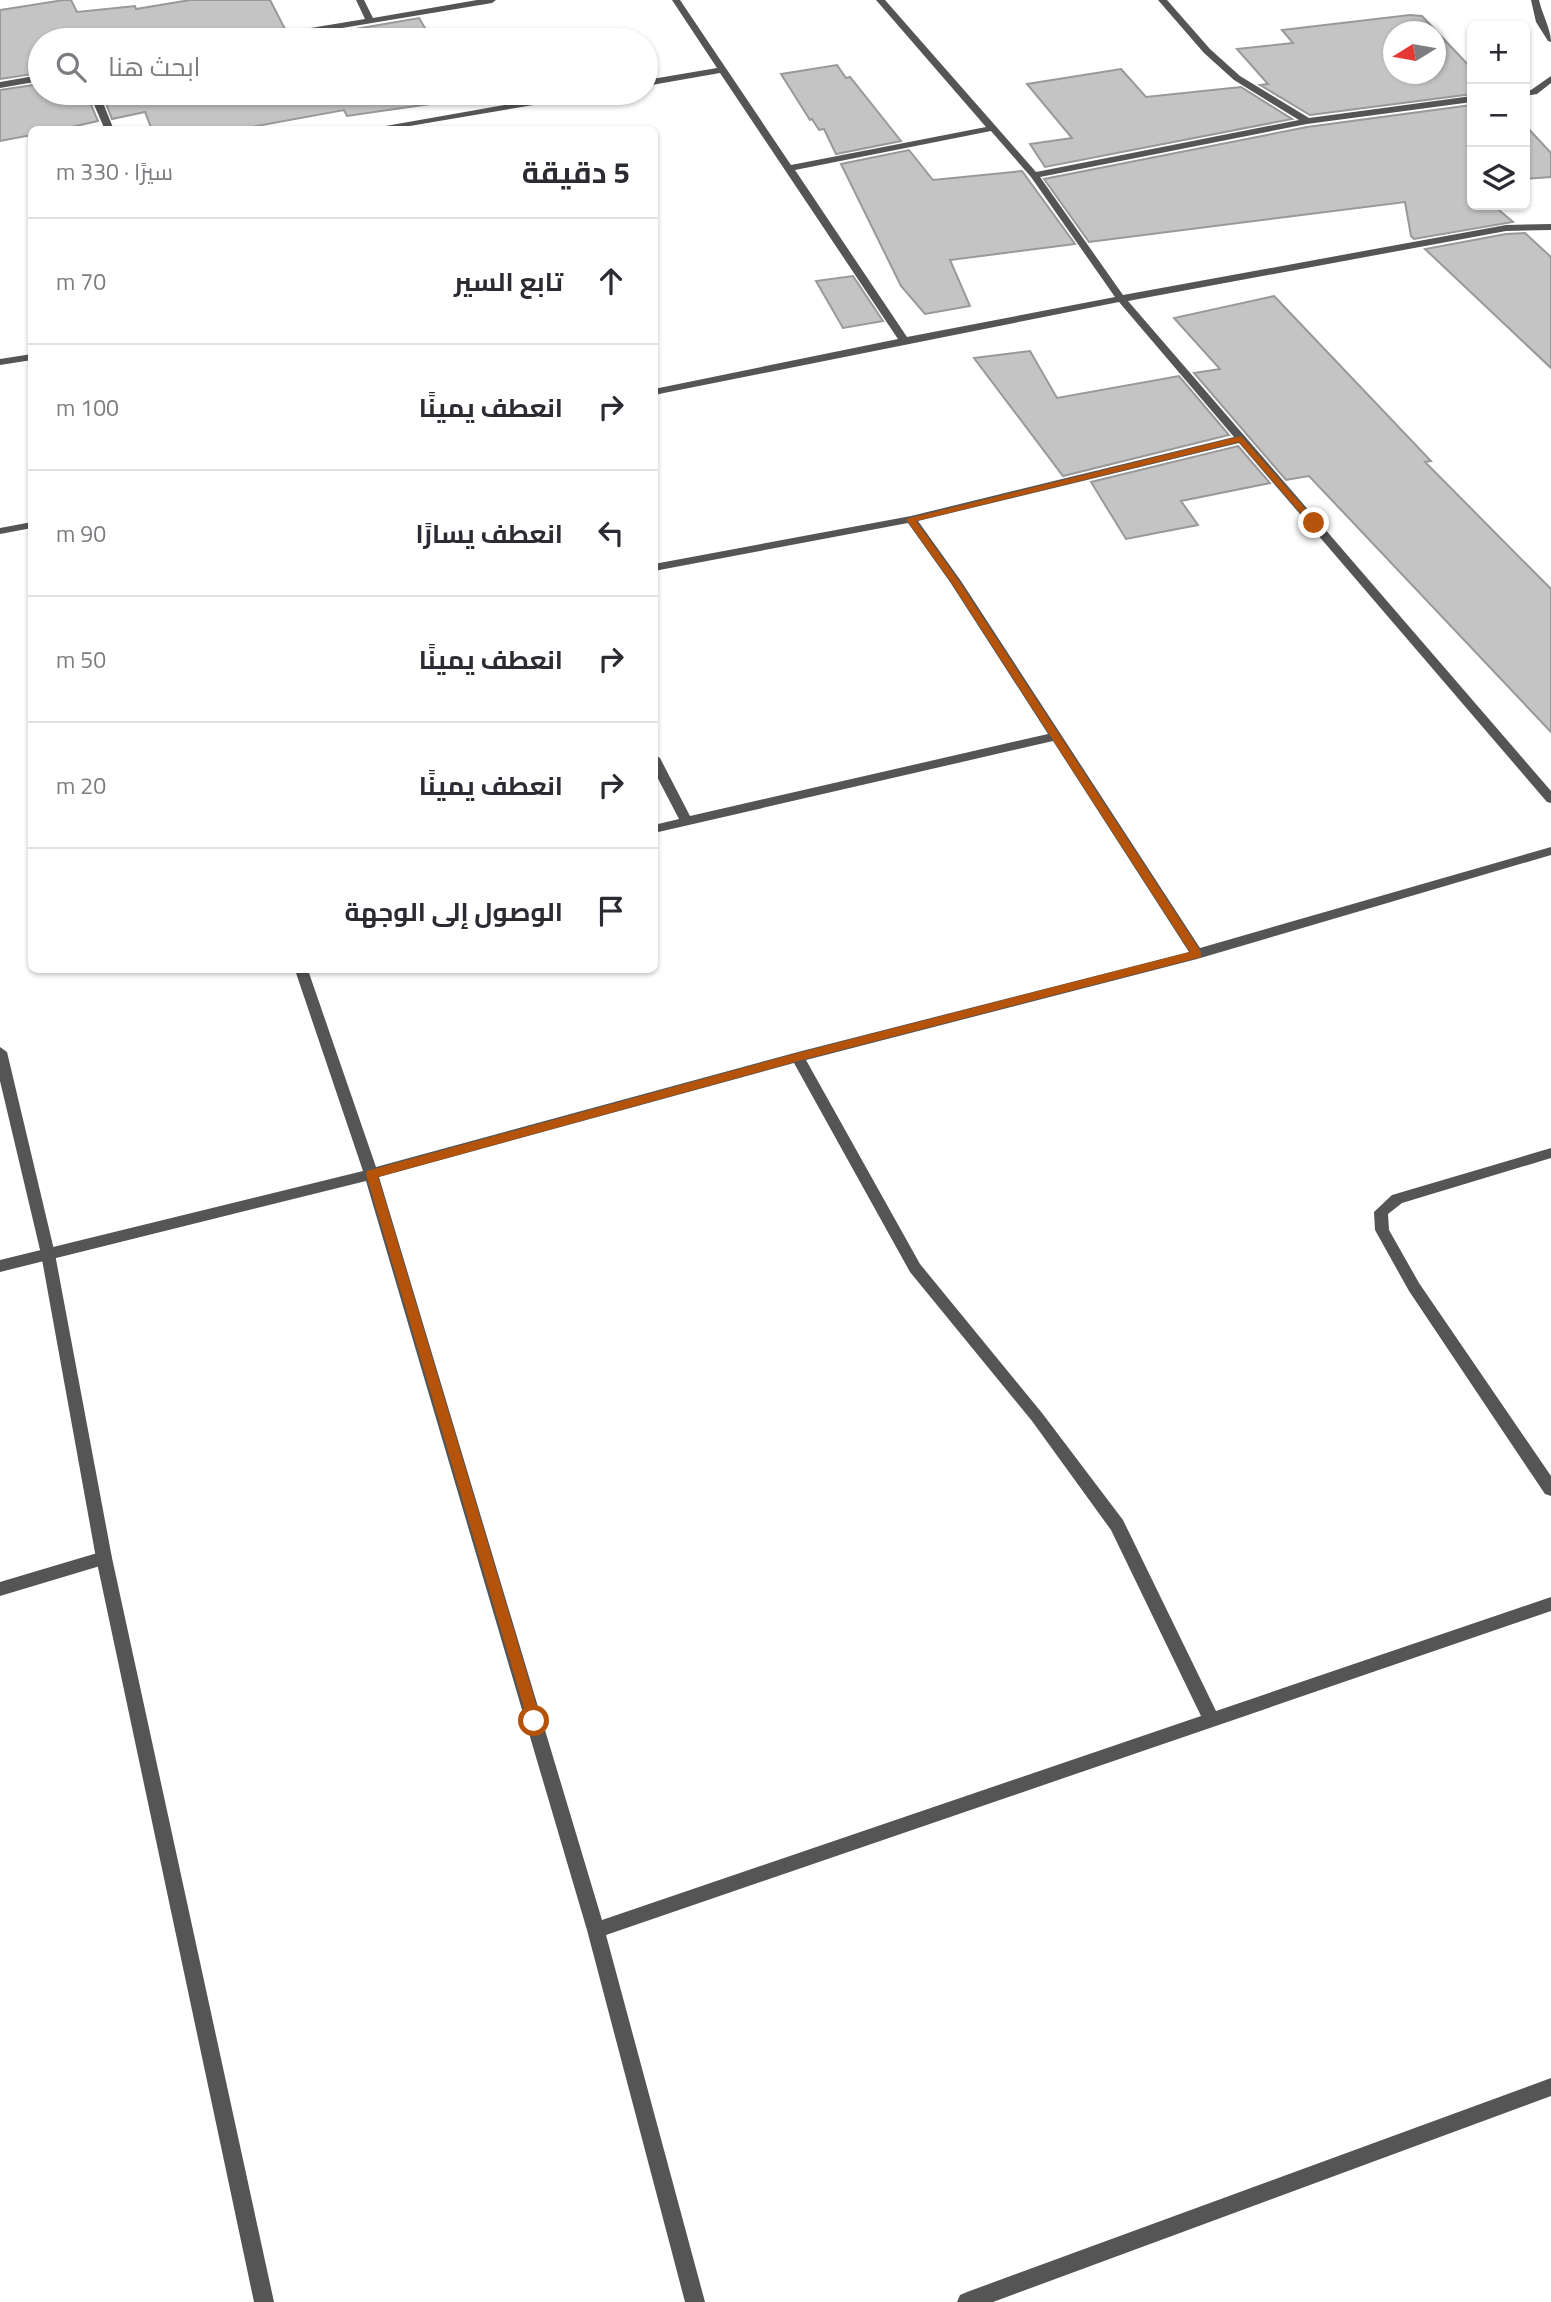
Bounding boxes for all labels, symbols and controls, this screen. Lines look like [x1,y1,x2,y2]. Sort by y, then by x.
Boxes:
north arrow [1383,21,1446,84]
map controls [1467,21,1530,210]
button: + [1467,21,1530,84]
search box [28,28,658,105]
text: ابحث هنا [108,47,201,86]
icon: search [52,48,90,86]
button: − [1467,84,1530,147]
button: layers [1467,147,1530,210]
text: 5 دقيقة [522,149,630,195]
text: سيرًا · 330 m [56,154,173,189]
text: تابع السير [454,262,563,301]
icon: ahead [592,262,630,300]
text: 70 m [56,264,106,299]
text: انعطف يمينًا [419,388,563,427]
icon: right [592,388,630,426]
text: 100 m [56,390,119,425]
route end [1298,507,1329,538]
text: انعطف يسارًا [415,514,563,553]
icon: left [592,514,630,552]
text: 90 m [56,516,106,551]
text: انعطف يمينًا [419,640,563,679]
icon: right [592,640,630,678]
text: 50 m [56,642,106,677]
text: انعطف يمينًا [419,766,563,805]
icon: right [592,766,630,804]
text: 20 m [56,768,106,803]
text: الوصول إلى الوجهة [344,892,563,931]
icon: arrive [592,892,630,930]
route start [518,1705,549,1736]

